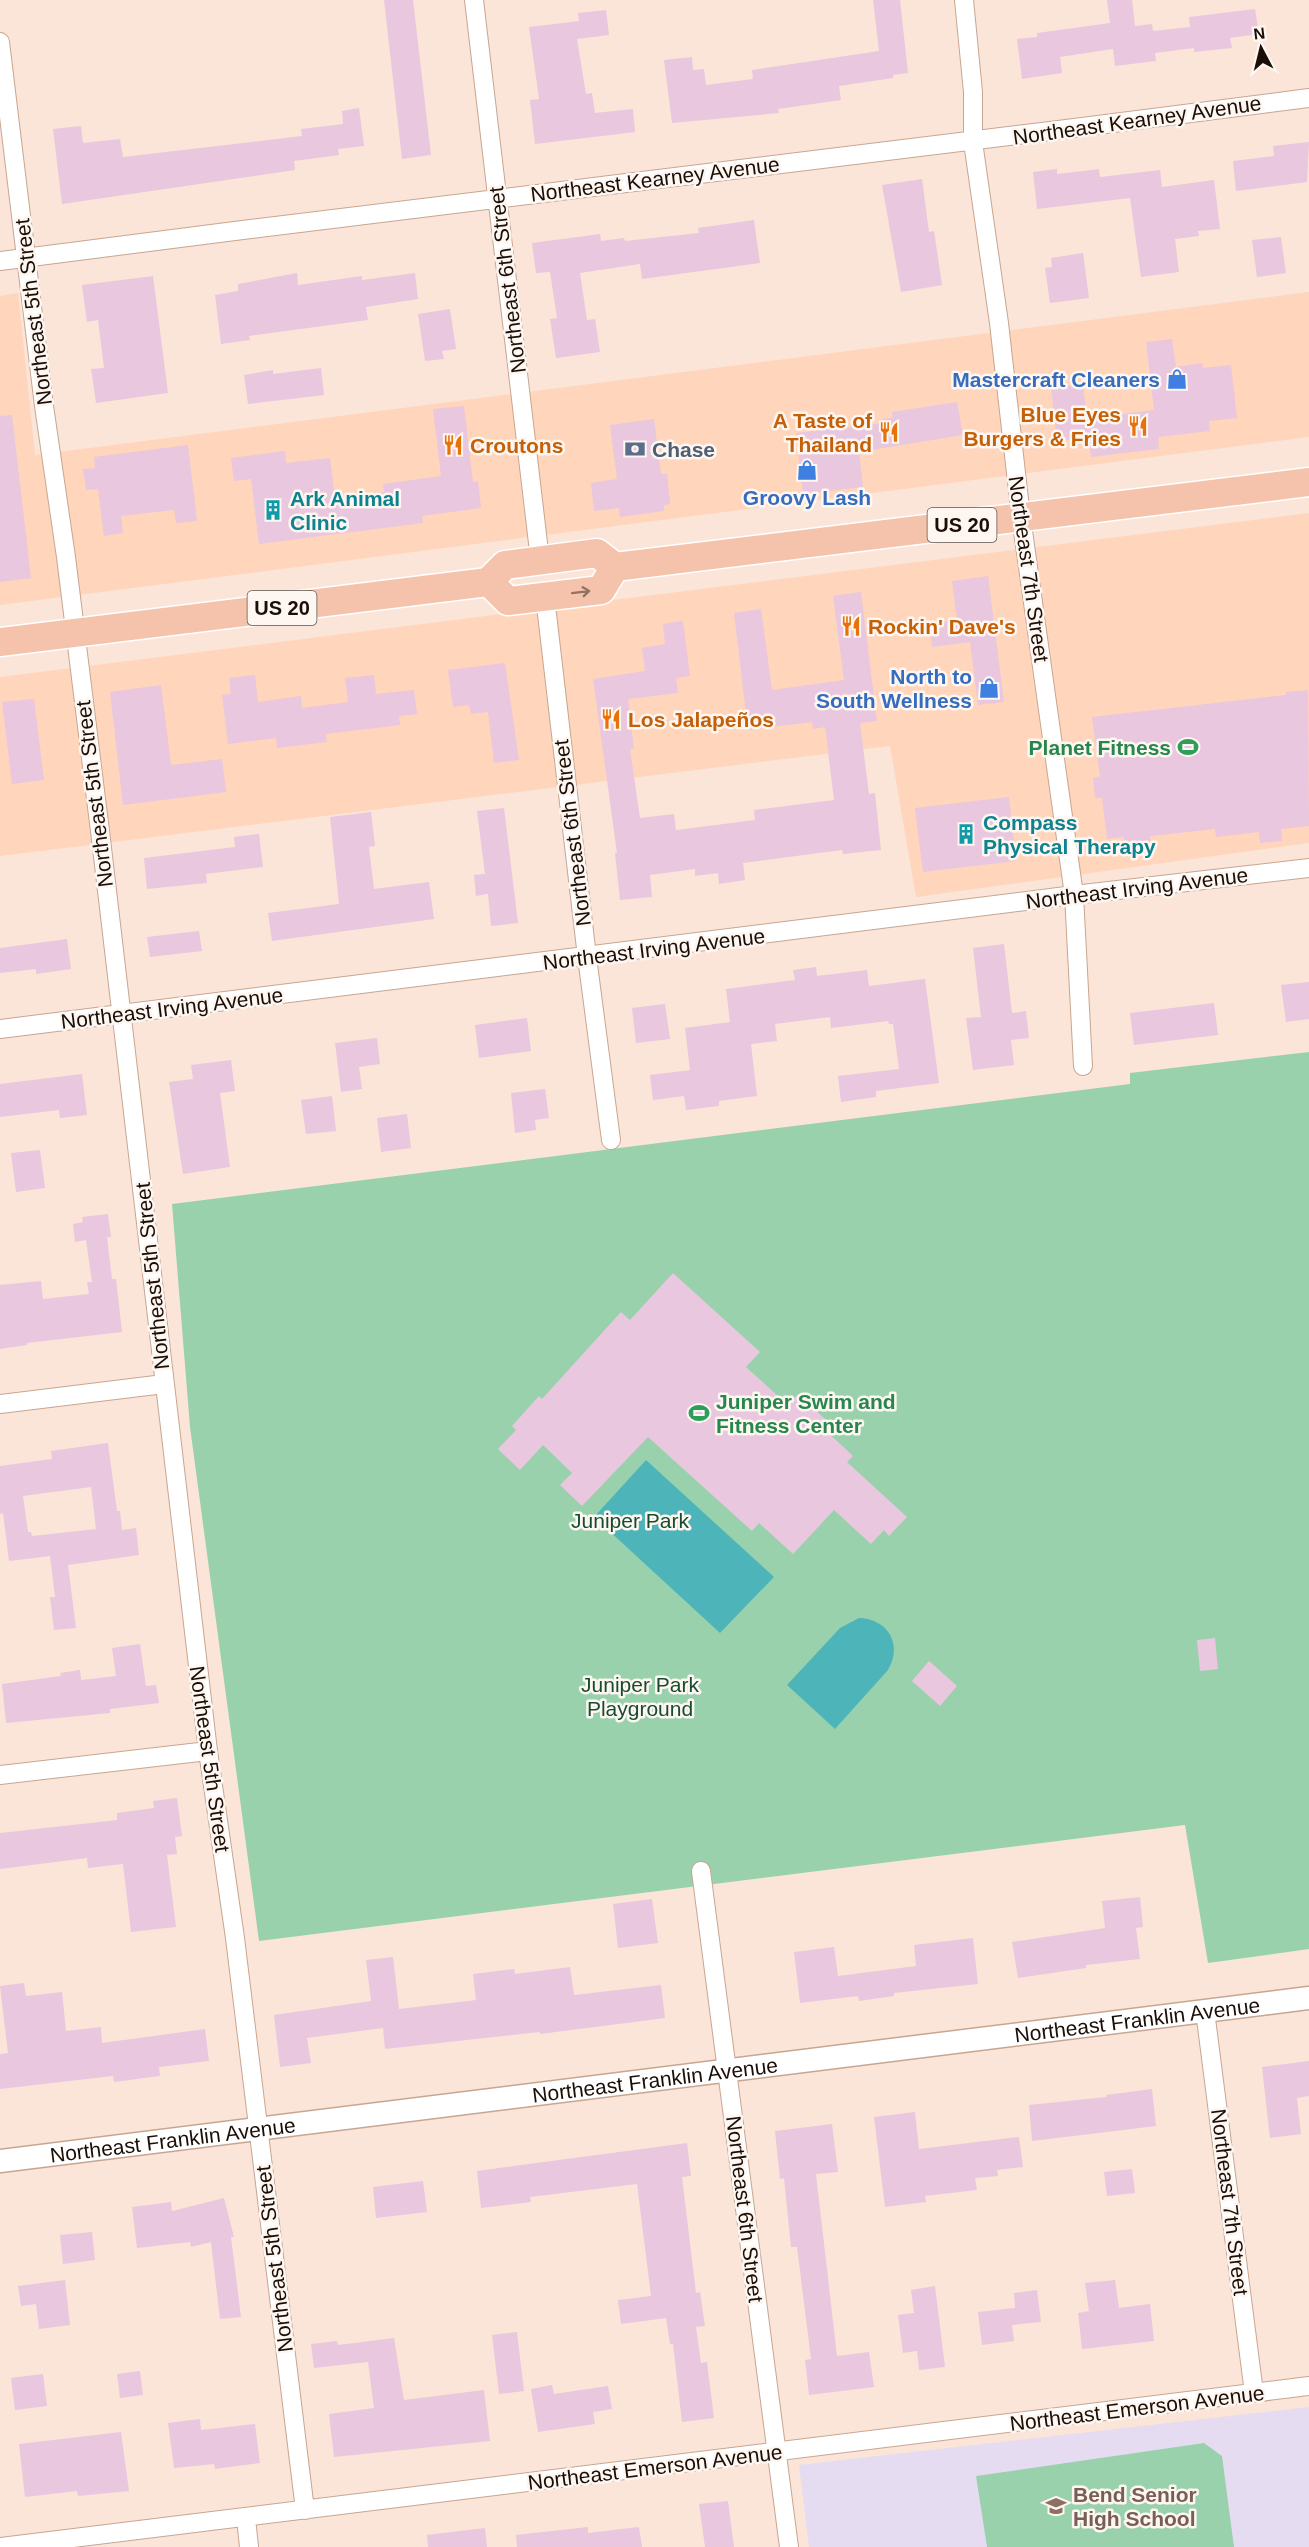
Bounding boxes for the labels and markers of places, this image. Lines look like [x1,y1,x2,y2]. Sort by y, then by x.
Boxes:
shop icon: Mastercraft Cleaners [1165,367,1189,391]
place label: Mastercraft Cleaners [952,368,1160,391]
place label: Blue Eyes Burgers & Fries [963,403,1121,450]
place label: A Taste of Thailand [773,409,873,456]
restaurant icon: Blue Eyes Burgers & Fries [1126,414,1150,438]
restaurant icon: A Taste of Thailand [877,420,901,444]
restaurant icon: Croutons [441,433,465,457]
place label: Croutons [470,434,563,457]
bank icon: Chase [623,437,647,461]
place label: Chase [652,438,715,461]
shop icon: Groovy Lash [795,458,819,482]
place label: Groovy Lash [743,486,871,509]
place label: Ark Animal Clinic [290,487,400,534]
building icon: Ark Animal Clinic [261,498,285,522]
restaurant icon: Rockin' Dave's [839,614,863,638]
place label: Rockin' Dave's [868,615,1016,638]
place label: North to South Wellness [816,665,972,712]
shop icon: North to South Wellness [977,676,1001,700]
restaurant icon: Los Jalapeños [599,707,623,731]
place label: Los Jalapeños [628,708,774,731]
sports icon: Planet Fitness [1176,735,1200,759]
place label: Planet Fitness [1029,736,1171,759]
place label: Compass Physical Therapy [983,811,1156,858]
building icon: Compass Physical Therapy [954,822,978,846]
place label: Juniper Swim and Fitness Center [716,1390,896,1437]
sports icon: Juniper Swim and Fitness Center [687,1401,711,1425]
place label: Bend Senior High School [1073,2483,1197,2530]
school or university icon: Bend Senior High School [1044,2494,1068,2518]

